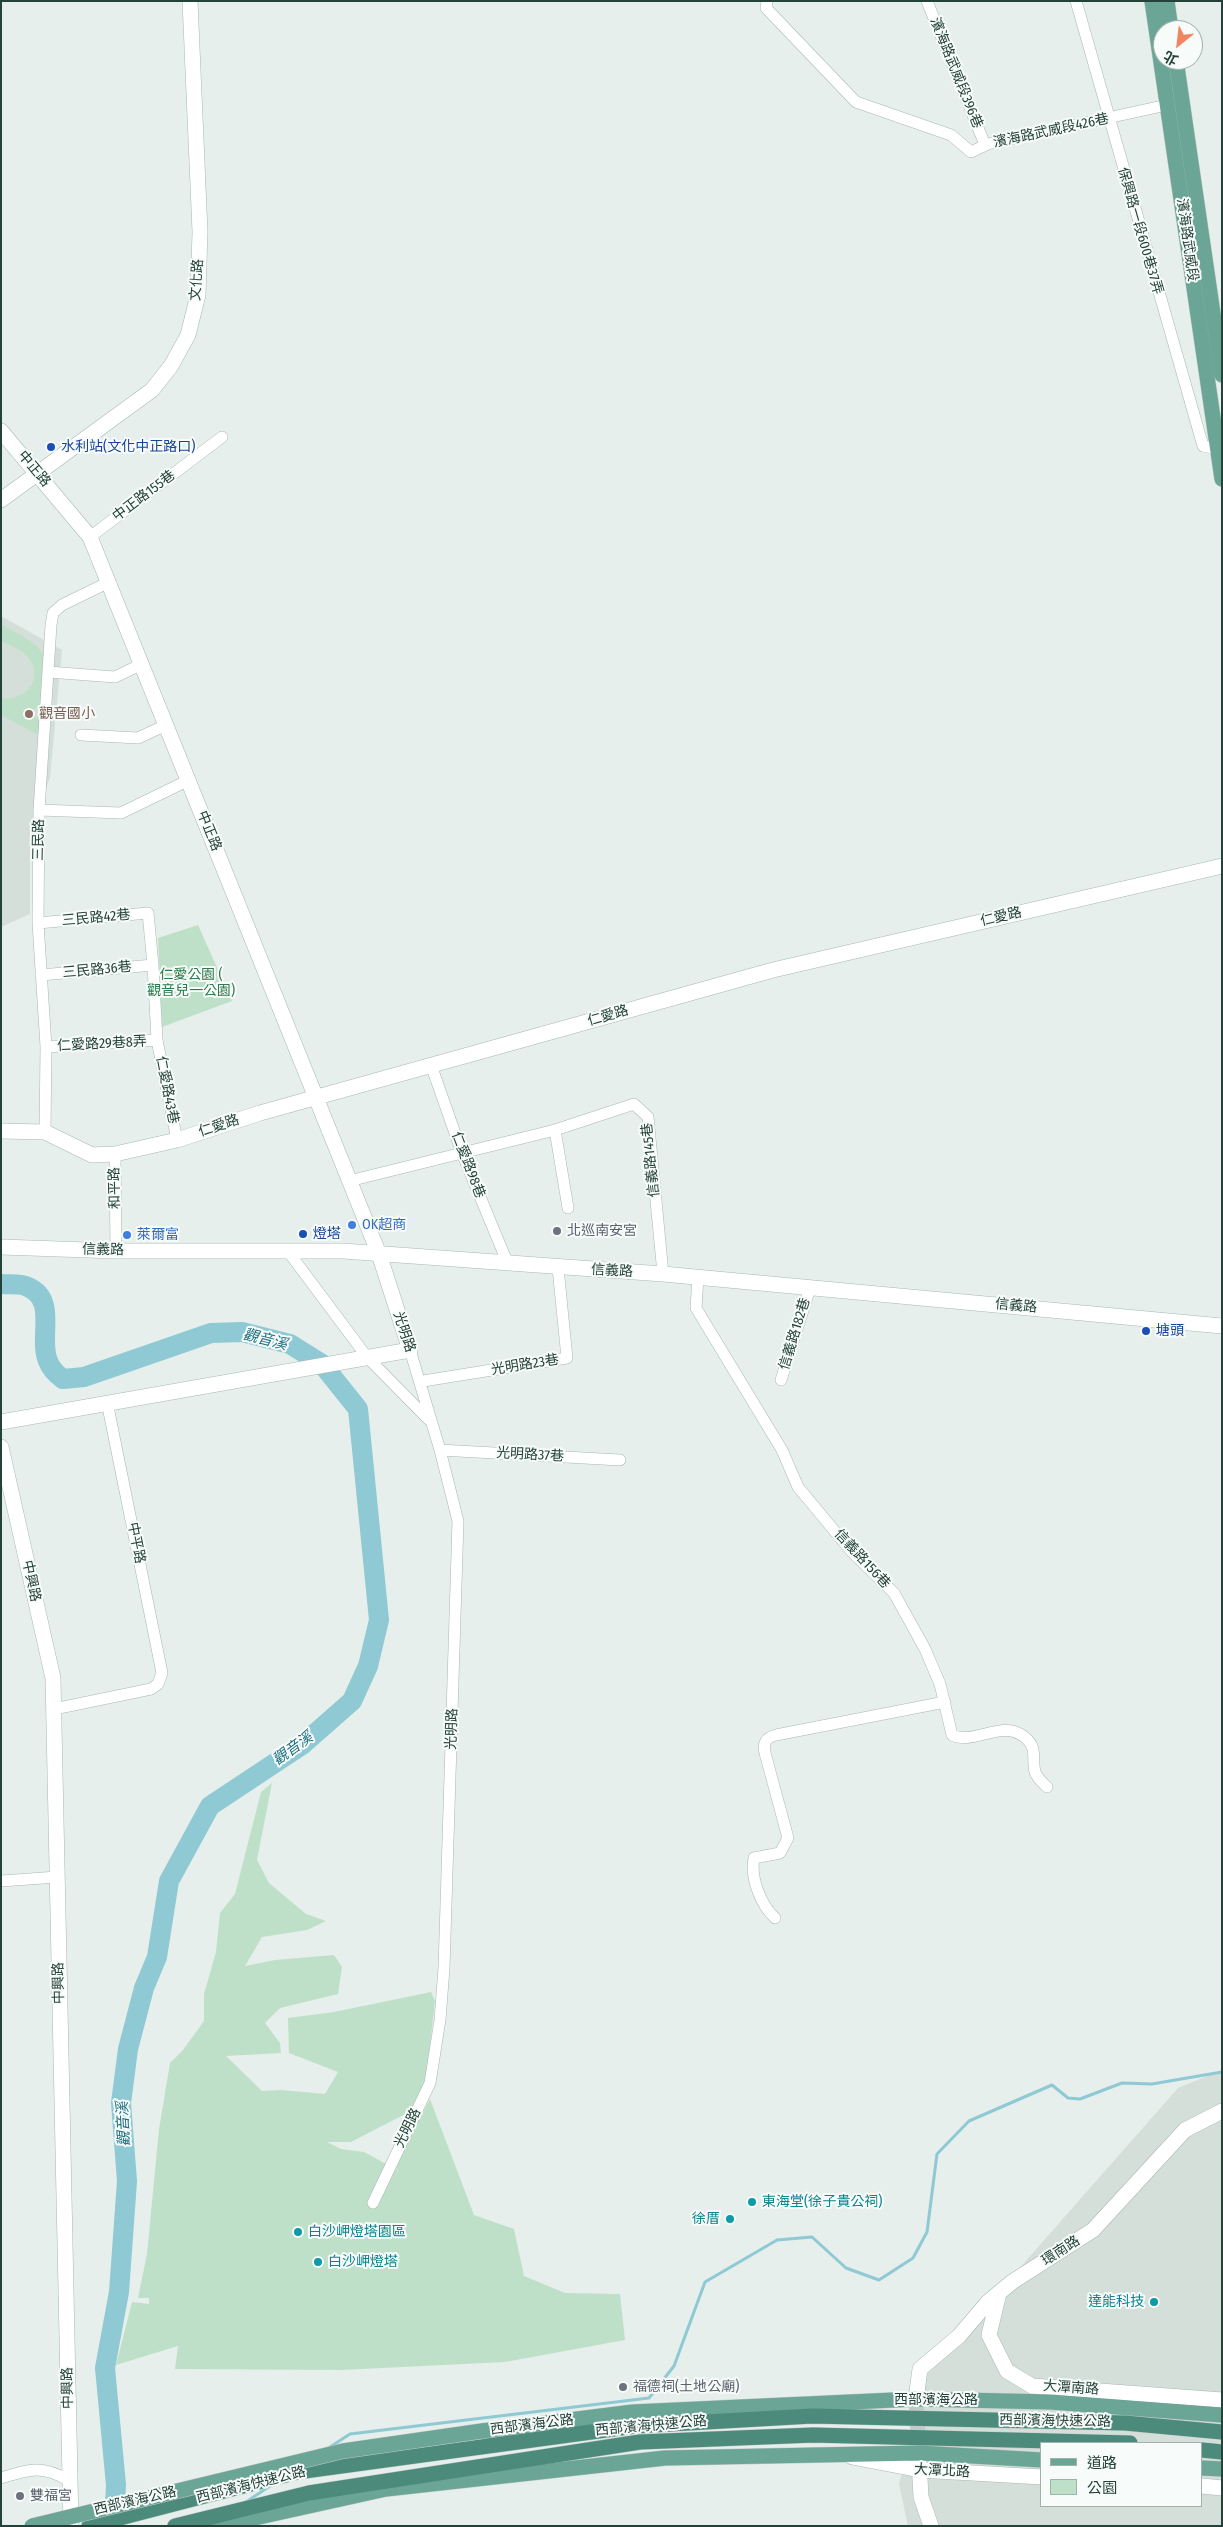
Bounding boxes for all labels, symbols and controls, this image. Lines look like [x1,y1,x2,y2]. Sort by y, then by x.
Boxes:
street label: 濱海路武威段396巷 [926,15,986,131]
north arrow [1153,20,1203,70]
text: 北 [1161,47,1181,69]
street label: 濱海路武威段426巷 [992,111,1110,151]
street label: 保興路一段600巷37弄 [1114,166,1166,296]
street label: 濱海路武威段 [1173,197,1201,283]
street label: 文化路 [187,258,207,302]
place label: 水利站(文化中正路口) [61,439,195,455]
marker: 水利站(文化中正路口) [45,441,57,453]
street label: 中正路 [14,448,54,490]
street label: 中正路155巷 [109,467,179,525]
place label: 觀音國小 [39,706,95,722]
marker: 觀音國小 [23,708,35,720]
street label: 中正路 [193,808,225,854]
street label: 三民路 [30,819,48,861]
street label: 仁愛路 [979,904,1023,930]
street label: 三民路42巷 [61,907,131,929]
street label: 三民路36巷 [62,959,132,981]
park label: 仁愛公園 ( 觀音兒一公園) [147,967,235,1000]
street label: 仁愛路 [585,1002,631,1030]
street label: 仁愛路29巷8弄 [57,1033,147,1055]
street label: 仁愛路43巷 [152,1055,182,1125]
street label: 仁愛路 [196,1112,242,1140]
street label: 信義路145巷 [639,1122,663,1198]
street label: 仁愛路98巷 [448,1129,488,1201]
street label: 和平路 [106,1167,124,1209]
place label: OK超商 [362,1217,406,1233]
marker: OK超商 [346,1219,358,1231]
place label: 北巡南安宮 [567,1223,637,1239]
marker: 北巡南安宮 [551,1225,563,1237]
place label: 燈塔 [313,1226,341,1242]
place label: 萊爾富 [137,1227,179,1243]
marker: 燈塔 [297,1228,309,1240]
marker: 萊爾富 [121,1229,133,1241]
street label: 信義路 [82,1241,124,1259]
street label: 信義路 [591,1262,633,1280]
street label: 信義路182巷 [776,1296,814,1372]
street label: 信義路 [994,1296,1038,1316]
street label: 光明路 [390,1309,418,1355]
place label: 塘頭 [1156,1323,1184,1339]
marker: 塘頭 [1140,1325,1152,1337]
water label: 觀音溪 [241,1326,289,1354]
street label: 光明路23巷 [490,1351,560,1379]
street label: 光明路37巷 [496,1445,564,1465]
street label: 中平路 [124,1521,148,1565]
street label: 信義路156巷 [830,1526,894,1592]
street label: 中興路 [18,1559,44,1603]
street label: 光明路 [443,1708,461,1750]
water label: 觀音溪 [270,1728,316,1770]
street label: 中興路 [50,1962,68,2004]
water label: 觀音溪 [114,2101,134,2147]
street label: 光明路 [391,2105,425,2151]
place label: 東海堂(徐子貴公祠) [762,2194,882,2210]
marker: 東海堂(徐子貴公祠) [746,2196,758,2208]
place label: 徐厝 [692,2211,720,2227]
marker: 徐厝 [724,2213,736,2225]
place label: 白沙岬燈塔園區 [308,2224,406,2240]
marker: 白沙岬燈塔園區 [292,2226,304,2238]
street label: 環南路 [1039,2233,1083,2269]
place label: 白沙岬燈塔 [328,2254,398,2270]
marker: 白沙岬燈塔 [312,2256,324,2268]
place label: 達能科技 [1088,2294,1144,2310]
marker: 達能科技 [1148,2296,1160,2308]
street label: 中興路 [59,2367,77,2409]
street label: 大潭南路 [1042,2378,1100,2398]
place label: 福德祠(土地公廟) [633,2379,739,2395]
marker: 福德祠(土地公廟) [617,2381,629,2393]
street label: 西部濱海公路 [894,2392,978,2408]
street label: 西部濱海公路 [489,2412,575,2438]
street label: 西部濱海快速公路 [999,2412,1111,2430]
street label: 西部濱海快速公路 [594,2413,708,2439]
legend [1040,2442,1203,2507]
text: 道路 [1087,2454,1117,2472]
street label: 大潭北路 [914,2461,970,2481]
street label: 西部濱海快速公路 [195,2463,307,2507]
text: 公園 [1087,2479,1117,2497]
street label: 西部濱海公路 [92,2483,178,2519]
place label: 雙福宮 [30,2488,72,2504]
marker: 雙福宮 [14,2490,26,2502]

